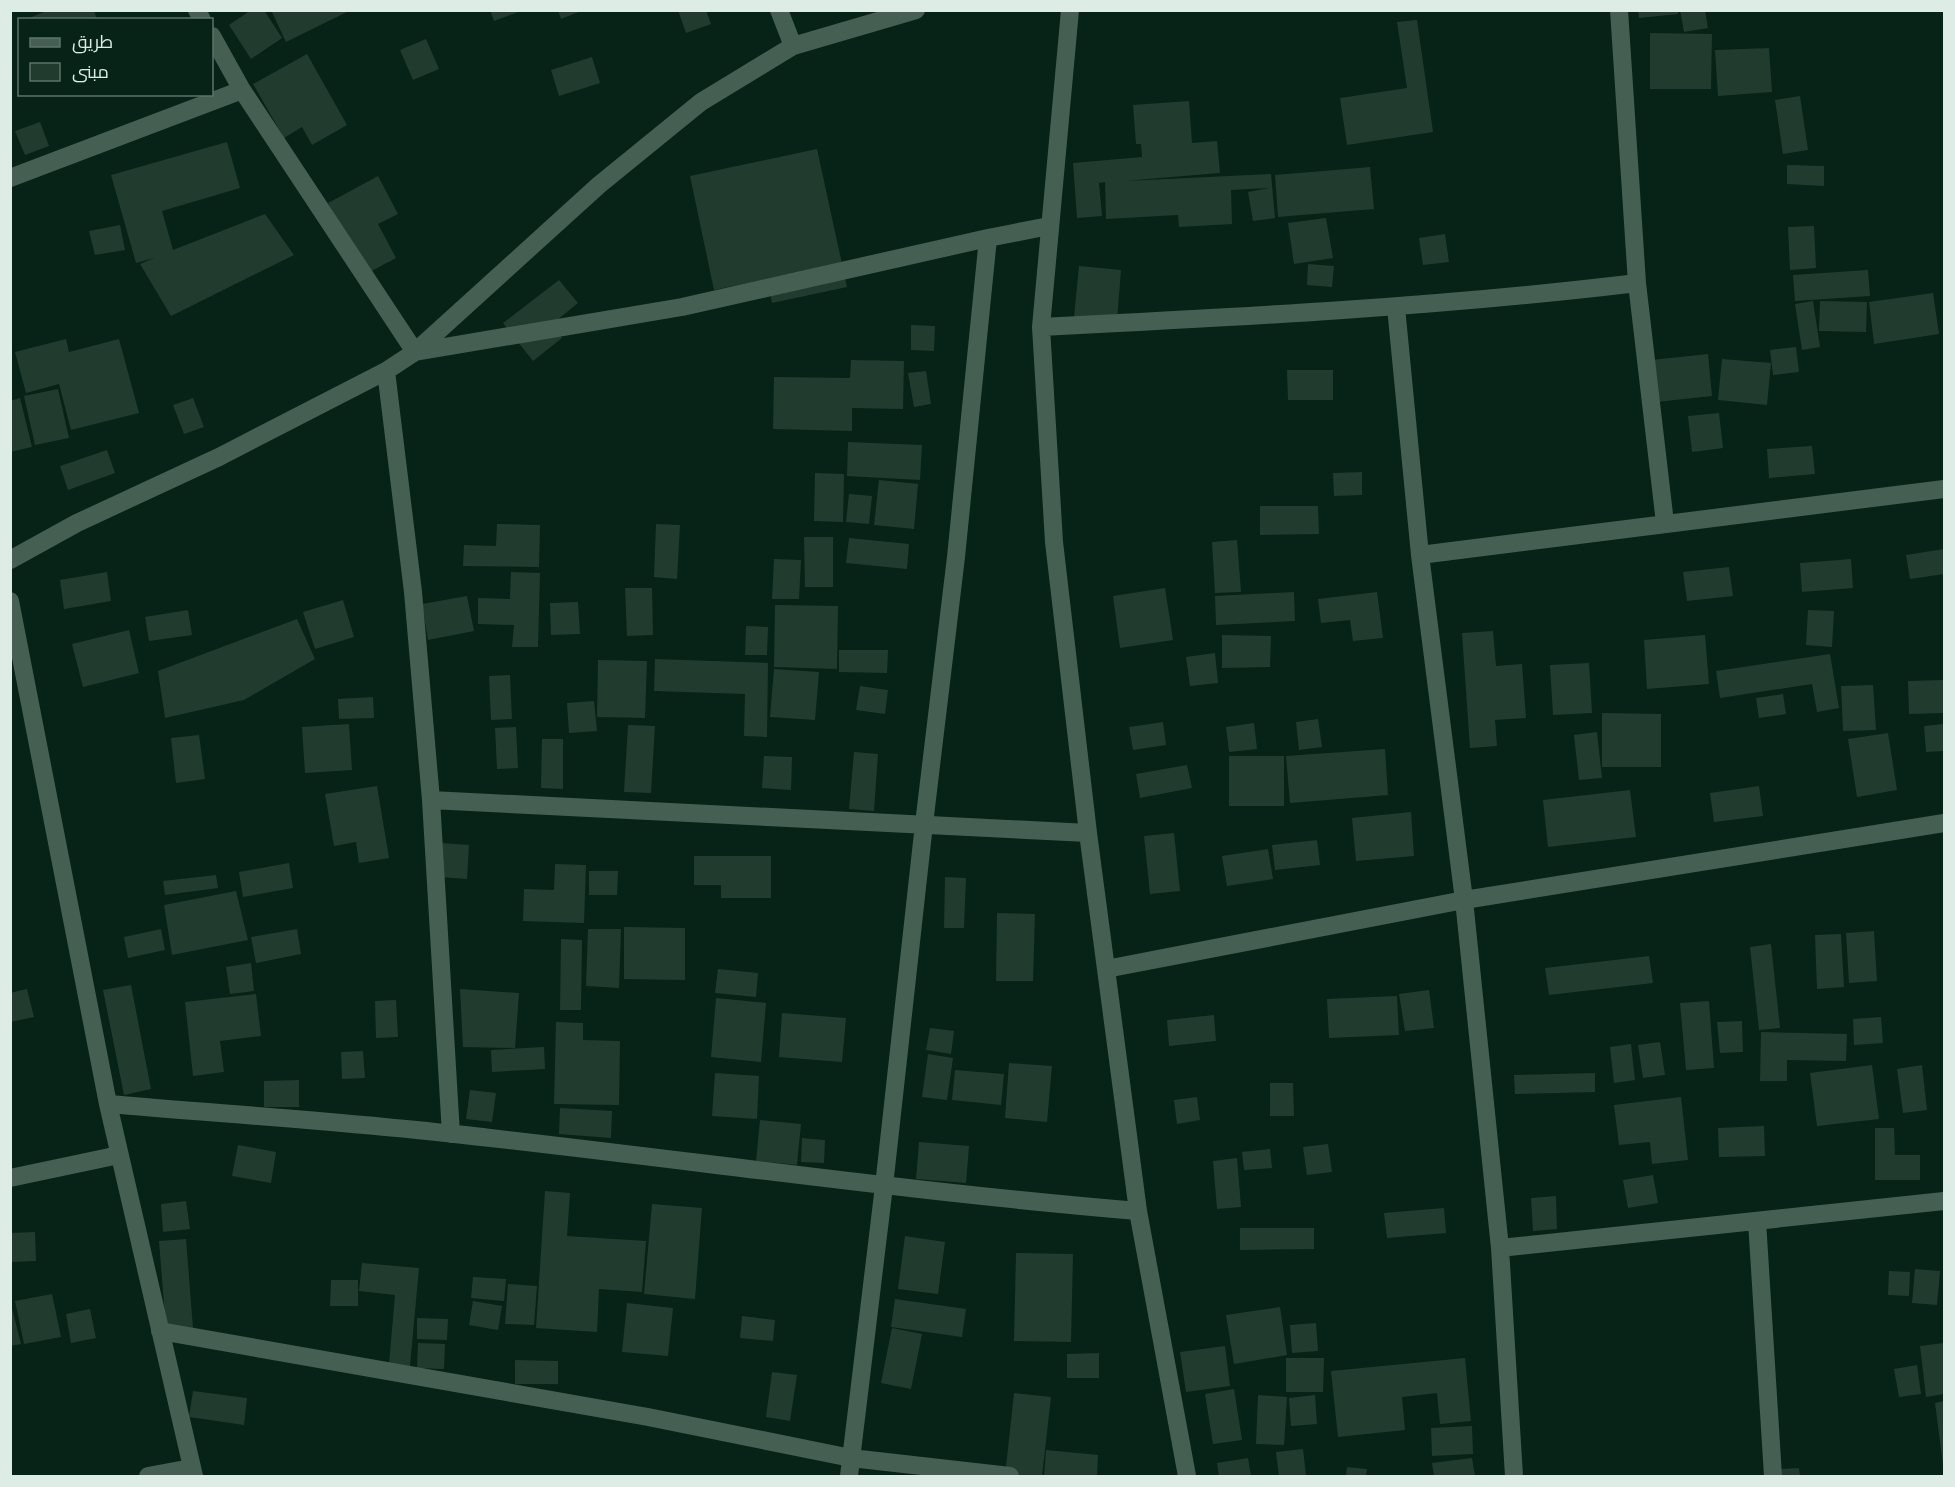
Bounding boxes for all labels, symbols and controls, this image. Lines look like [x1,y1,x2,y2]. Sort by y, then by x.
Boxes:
legend [18,18,213,96]
text: طريق [72,30,113,54]
text: مبنى [72,60,109,83]

